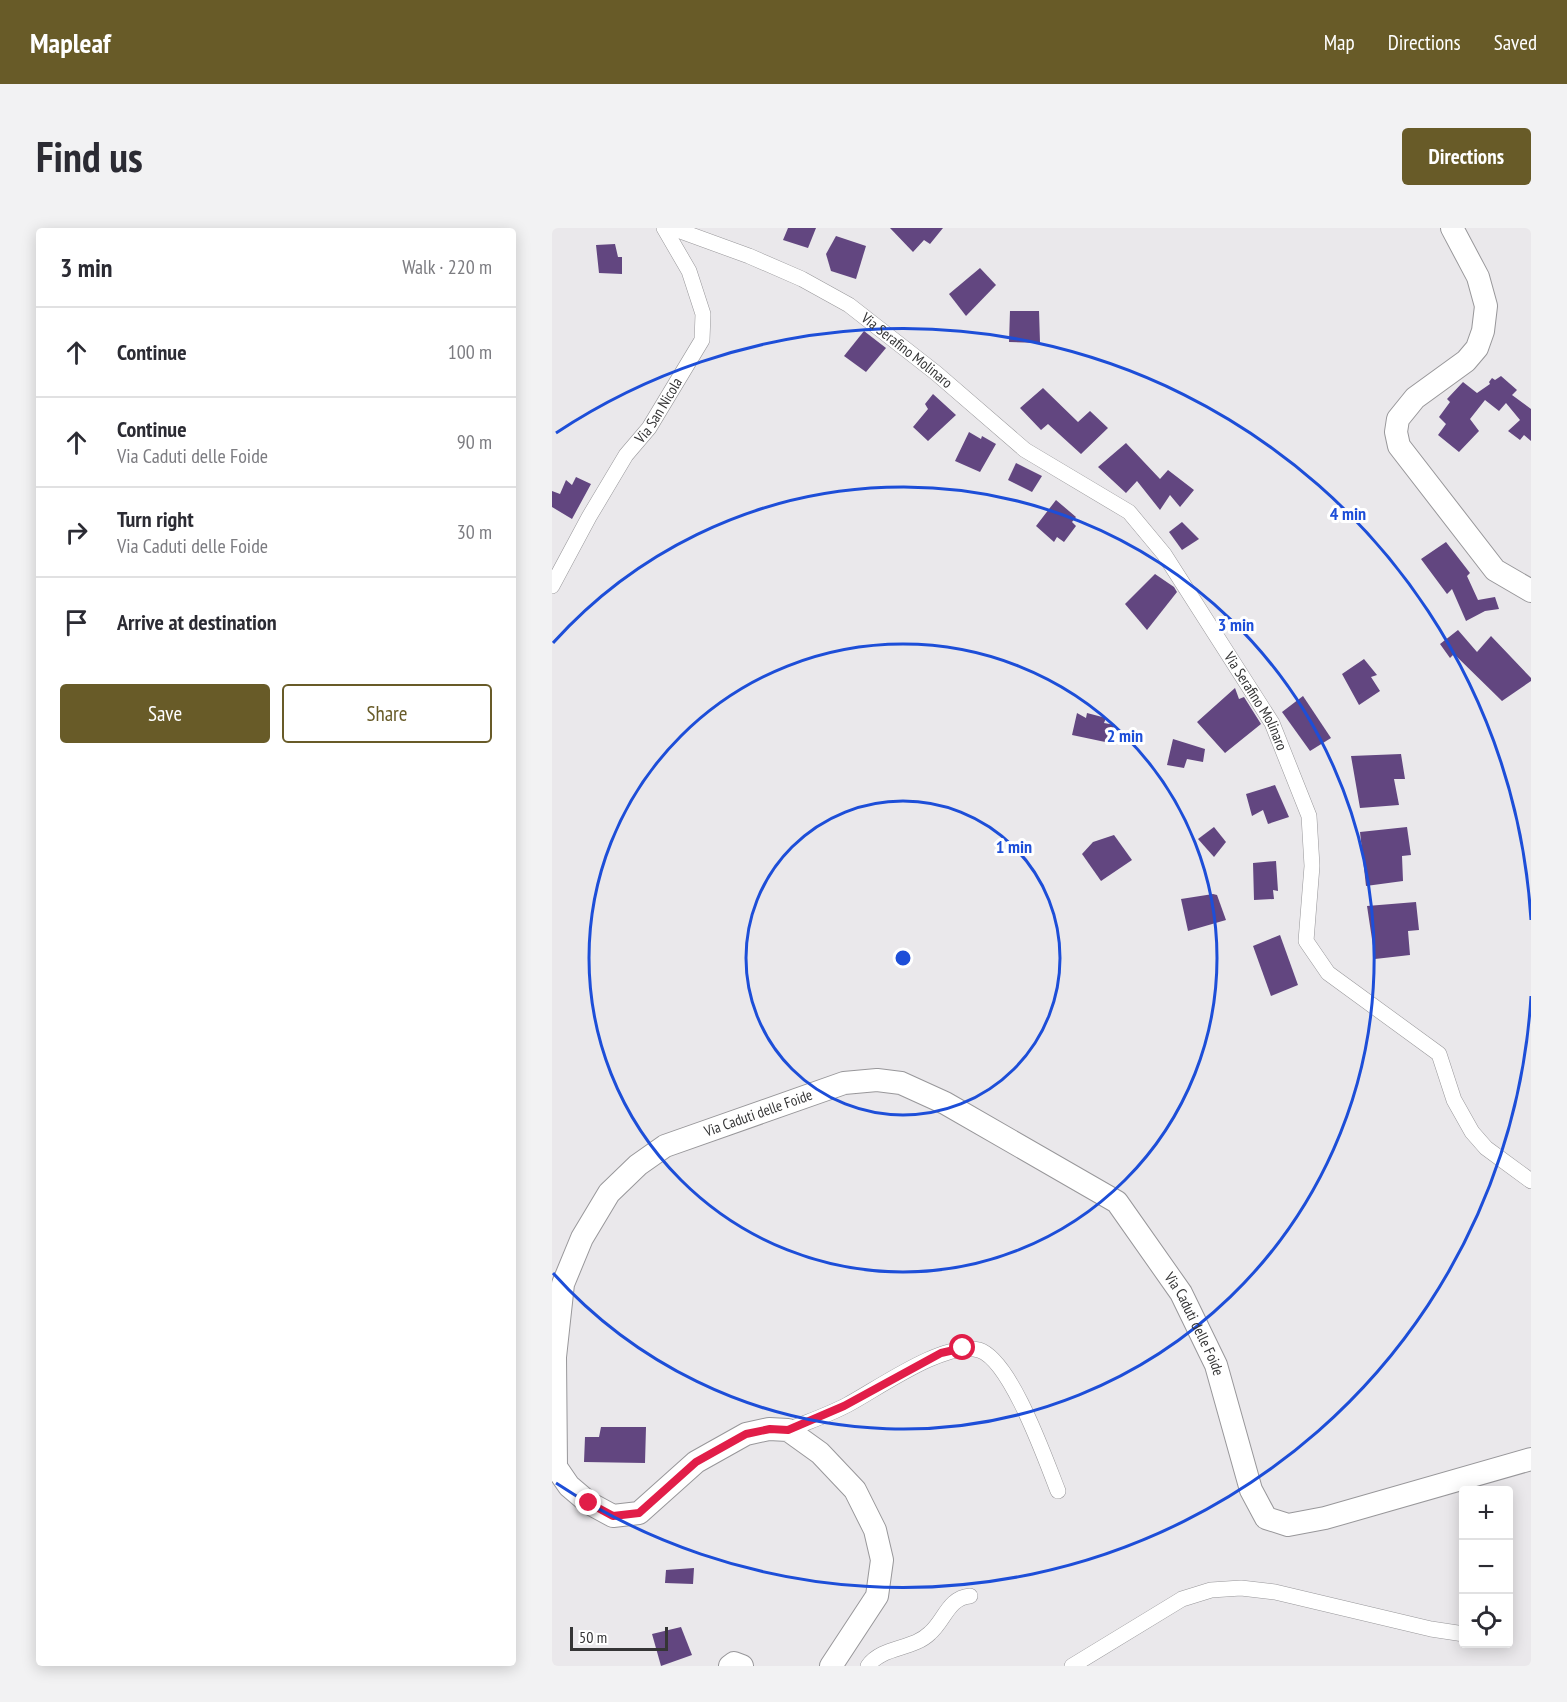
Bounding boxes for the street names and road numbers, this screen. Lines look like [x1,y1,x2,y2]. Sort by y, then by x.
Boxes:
street label: Via Serafino Molinaro [857,308,957,392]
street label: Via San Nicola [630,374,686,448]
street label: Via Serafino Molinaro [1220,647,1292,753]
street label: Via Caduti delle Foide [701,1085,815,1141]
street label: Via Caduti delle Foide [1160,1268,1228,1378]

